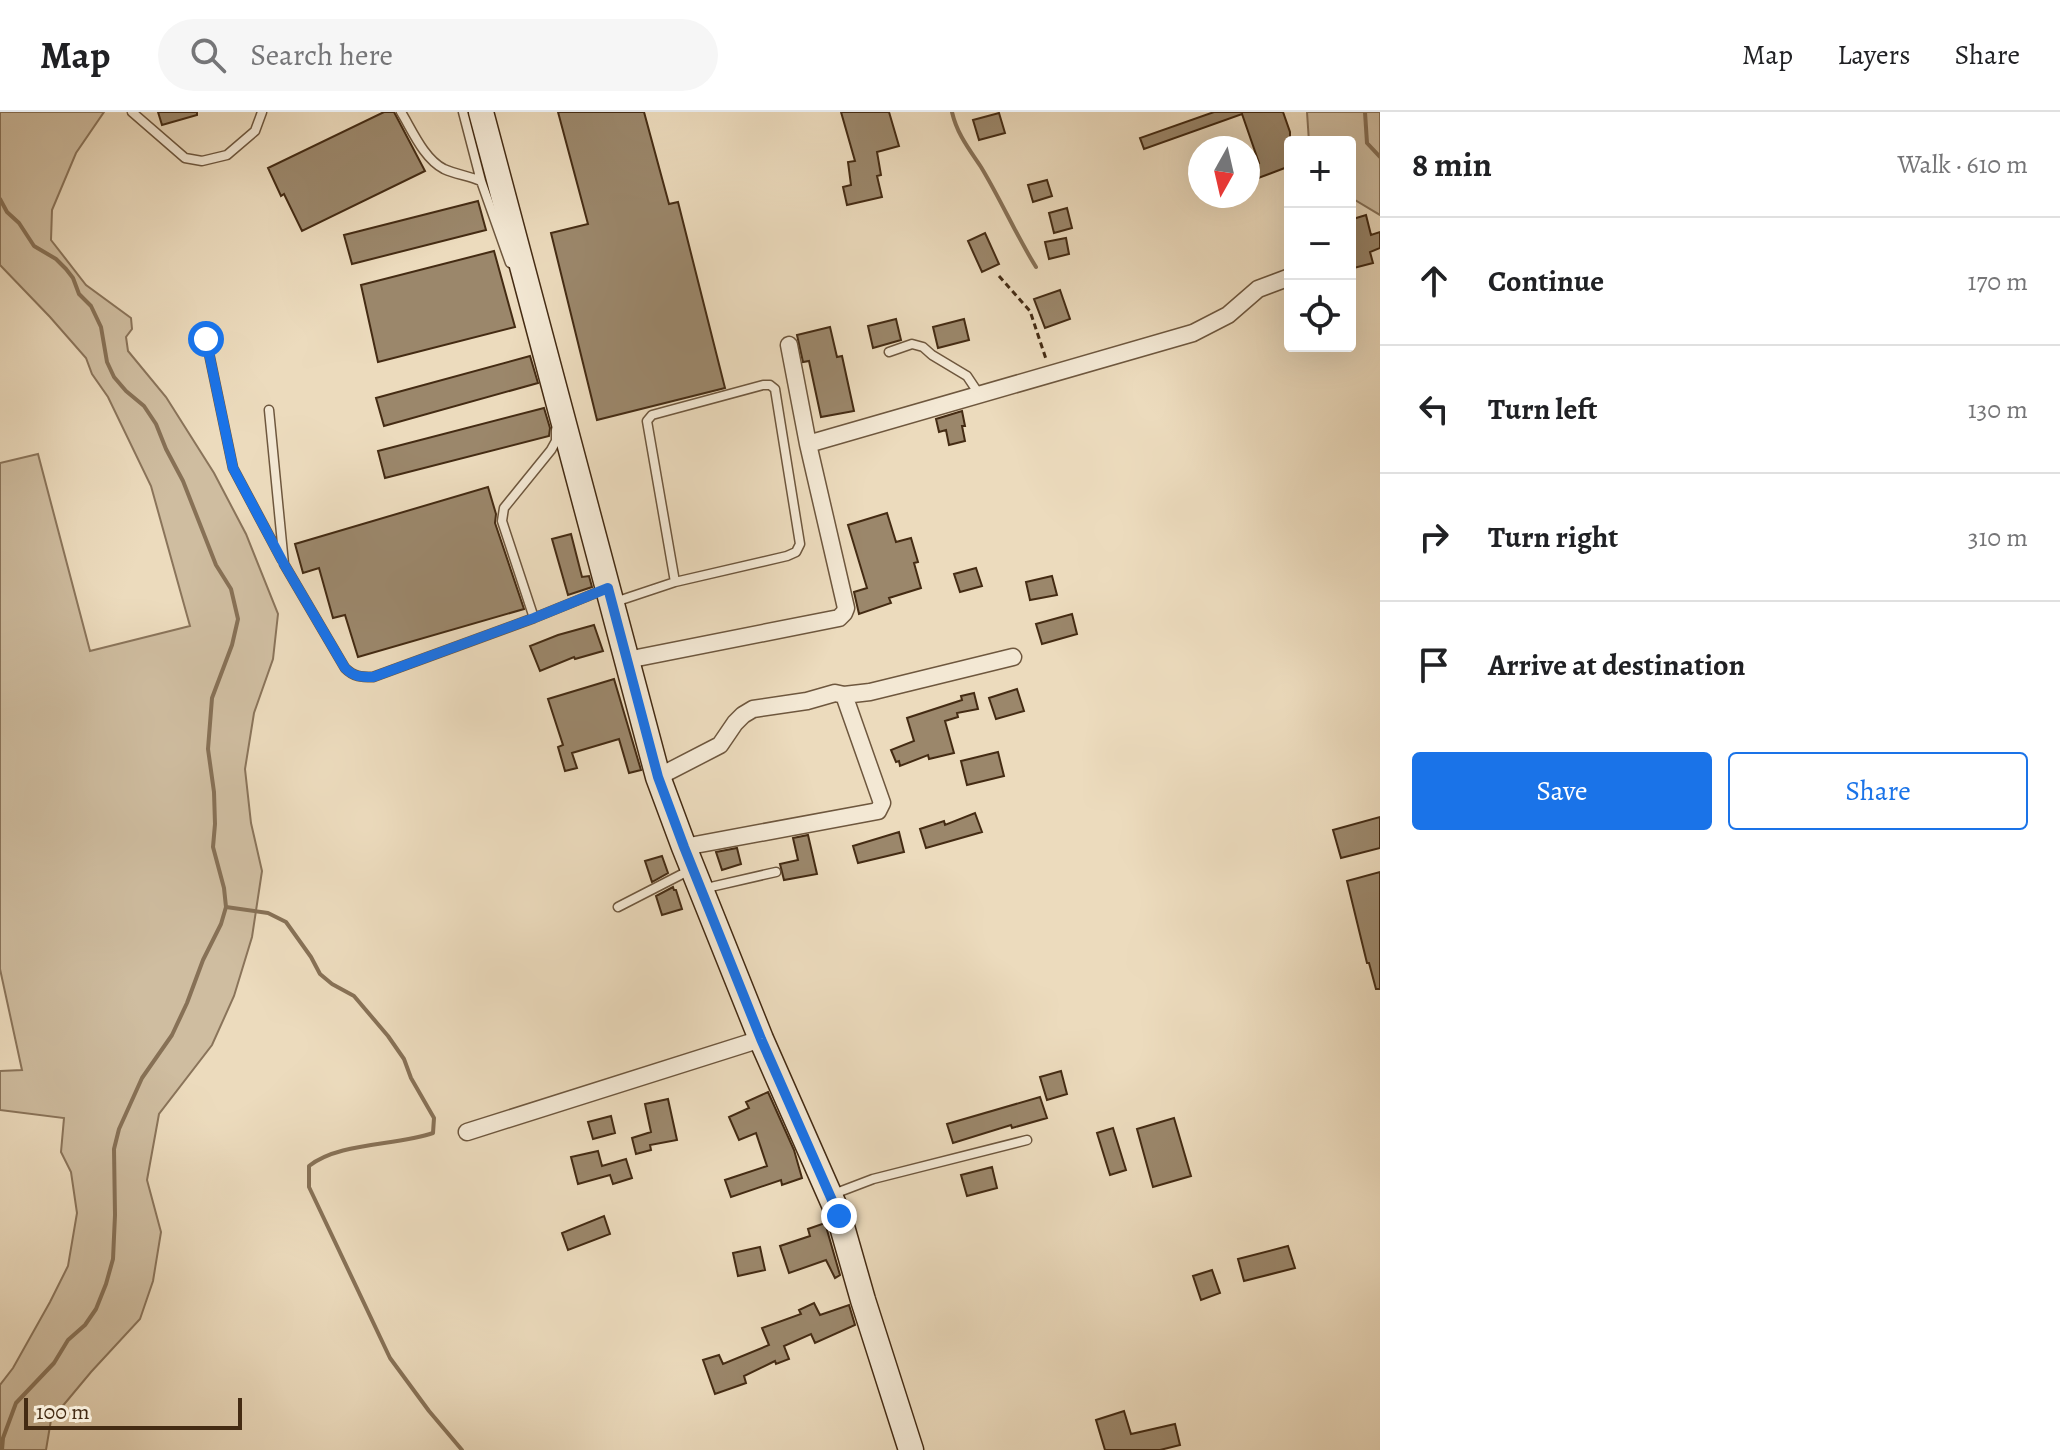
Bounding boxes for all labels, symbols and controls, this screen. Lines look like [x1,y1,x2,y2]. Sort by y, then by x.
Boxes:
search box [158,19,718,91]
text: Map [40,29,110,81]
icon: search [186,33,230,77]
text: Search here [250,35,393,75]
text: Map [1742,36,1793,74]
text: Layers [1837,36,1910,74]
text: Share [1954,36,2020,74]
north arrow [1188,136,1260,208]
map controls [1284,136,1356,352]
button: + [1284,136,1356,208]
text: 8 min [1412,141,1492,188]
text: Walk · 610 m [1897,147,2028,182]
button: − [1284,208,1356,280]
icon: ahead [1412,259,1456,303]
text: Continue [1488,261,1604,301]
text: 170 m [1968,264,2028,299]
button: locate [1284,280,1356,352]
route start [188,321,224,357]
icon: left [1412,387,1456,431]
text: Turn left [1488,389,1597,429]
text: 130 m [1968,392,2028,427]
icon: right [1412,515,1456,559]
text: Turn right [1488,517,1618,557]
text: 310 m [1968,520,2028,555]
icon: arrive [1412,643,1456,687]
text: Arrive at destination [1488,645,1745,685]
button: Save [1412,752,1712,830]
button: Share [1728,752,2028,830]
route end [821,1198,857,1234]
scale bar [24,1394,242,1430]
text: 100 m [36,1397,90,1427]

